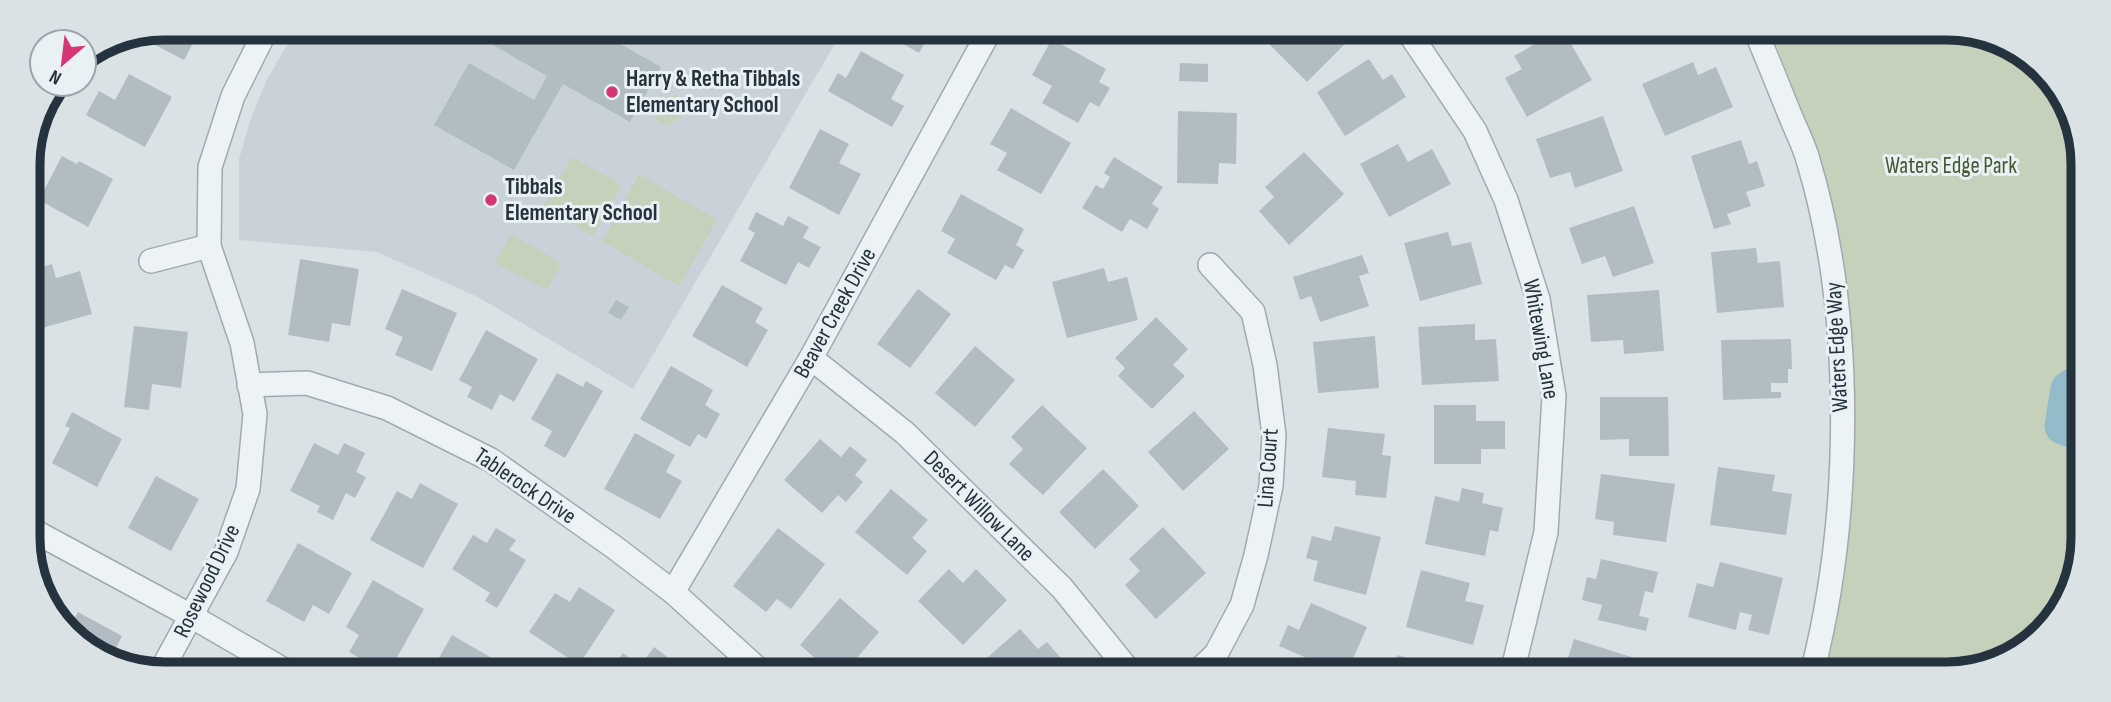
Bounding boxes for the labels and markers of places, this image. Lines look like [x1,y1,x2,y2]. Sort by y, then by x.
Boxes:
place label: Harry & Retha Tibbals Elementary School [626,65,800,119]
marker: Harry & Retha Tibbals Elementary School [604,84,620,100]
place label: Tibbals Elementary School [505,173,657,227]
marker: Tibbals Elementary School [483,192,499,208]

